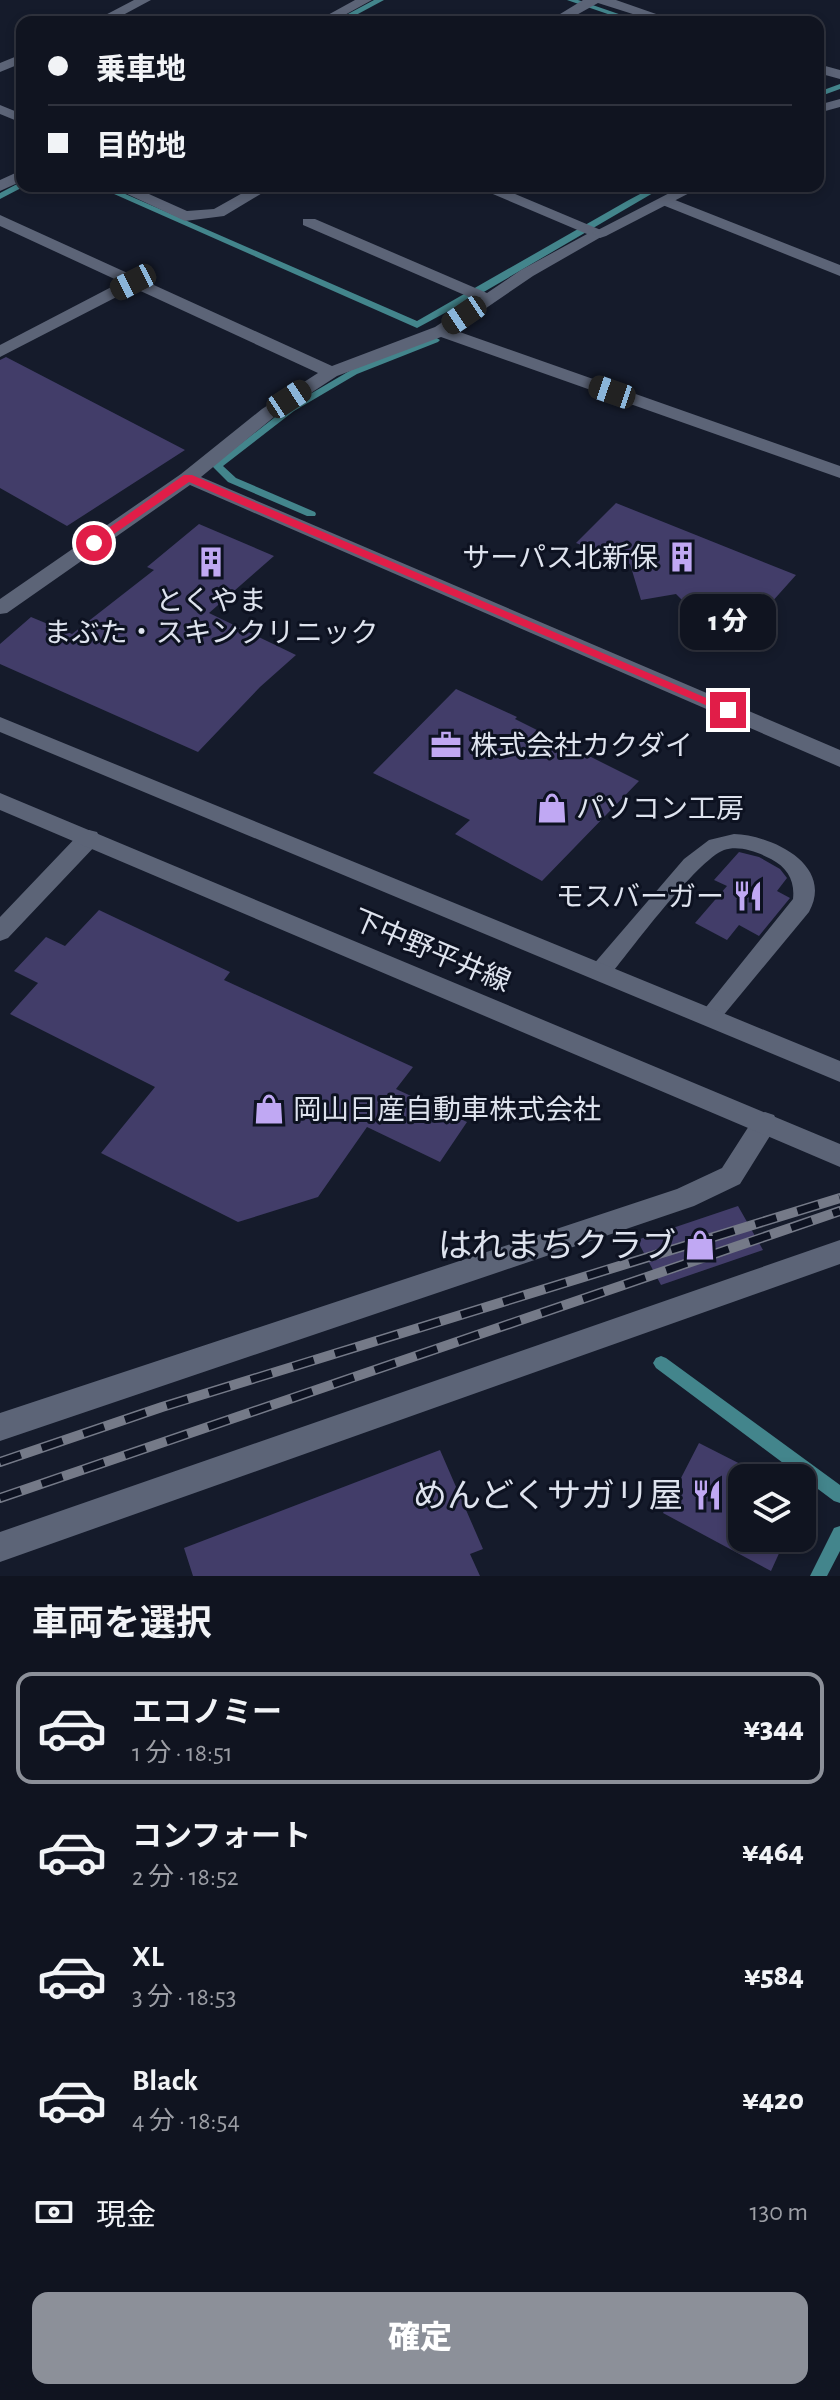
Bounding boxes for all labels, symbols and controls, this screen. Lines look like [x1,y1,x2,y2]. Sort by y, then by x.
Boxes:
text: 乗車地 [96,55,186,85]
text: 目的地 [96,132,186,162]
car [106,260,160,304]
car [437,292,491,338]
car [585,373,639,411]
car [262,376,316,422]
route start [76,525,112,561]
building icon: サーパス北新保 [665,540,699,574]
place label: サーパス北新保 [462,543,658,573]
building icon: とくやま まぶた・スキンクリニック [194,545,228,579]
place label: とくやま まぶた・スキンクリニック [43,587,379,648]
callout: 1 分 [680,594,776,650]
text: 1 分 [708,609,748,635]
route end [710,692,746,728]
office icon: 株式会社カクダイ [429,728,463,762]
place label: 株式会社カクダイ [470,731,693,761]
shop icon: パソコン工房 [535,791,569,825]
place label: パソコン工房 [576,795,744,824]
restaurant icon: モスバーガー [731,879,765,913]
place label: モスバーガー [556,883,724,912]
street label: 下中野平井線 [348,904,515,998]
shop icon: 岡山日産自動車株式会社 [252,1092,286,1126]
place label: 岡山日産自動車株式会社 [293,1095,601,1125]
place label: はれまちクラブ [438,1228,676,1264]
shop icon: はれまちクラブ [683,1228,717,1262]
map controls [728,1464,816,1552]
button: layers [728,1464,816,1552]
restaurant icon: めんどくサガリ屋 [690,1478,724,1512]
place label: めんどくサガリ屋 [413,1479,683,1514]
text: 車両を選択 [32,1606,212,1642]
icon: car [36,1692,108,1764]
text: エコノミー [132,1698,282,1728]
text: ¥344 [744,1713,804,1743]
text: 1 分 · 18:51 [132,1740,233,1766]
icon: car [36,1816,108,1888]
text: コンフォート [132,1822,311,1852]
text: ¥464 [742,1837,804,1867]
text: 2 分 · 18:52 [132,1864,239,1890]
icon: car [36,1940,108,2012]
text: XL [132,1942,164,1972]
text: ¥584 [744,1961,804,1991]
text: 3 分 · 18:53 [132,1984,236,2010]
icon: car [36,2064,108,2136]
text: Black [132,2066,198,2096]
text: ¥420 [742,2085,804,2115]
text: 4 分 · 18:54 [132,2108,240,2134]
icon: cash [32,2190,76,2234]
text: 130 m [750,2199,808,2225]
text: 現金 [96,2201,156,2231]
button: 確定 [32,2292,808,2384]

